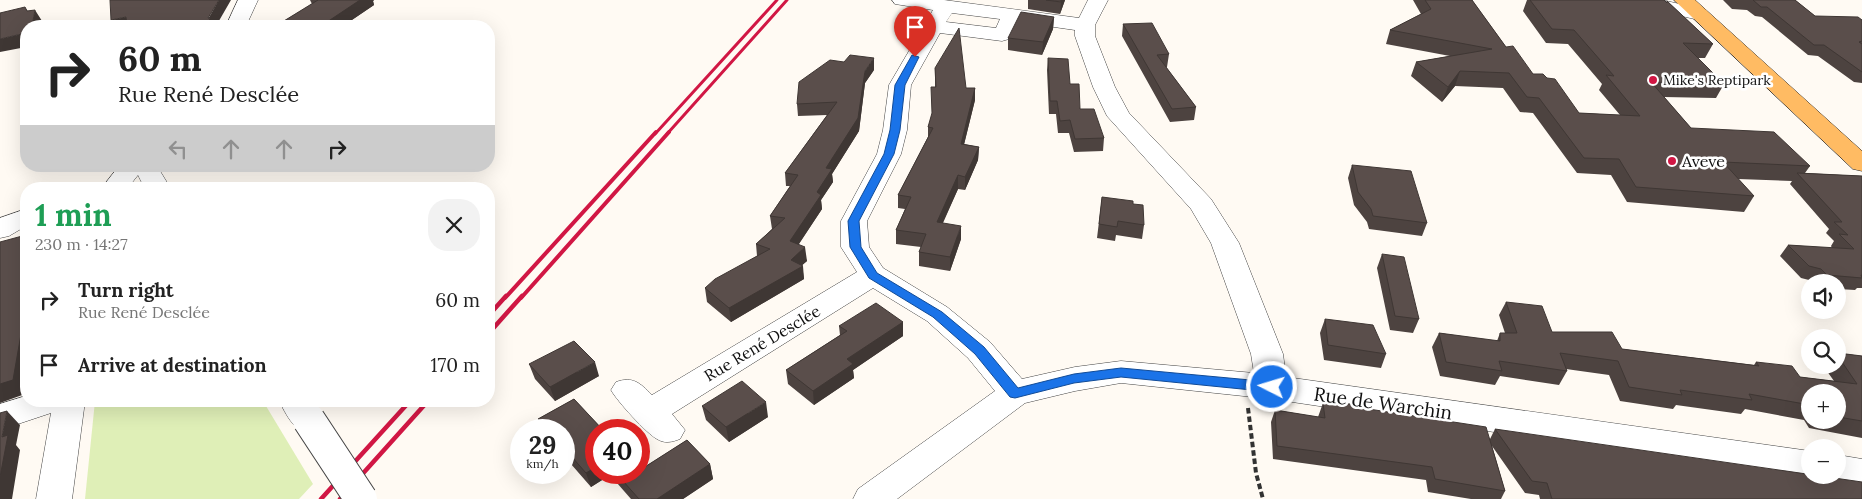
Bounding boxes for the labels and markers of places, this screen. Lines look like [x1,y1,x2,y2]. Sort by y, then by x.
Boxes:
pin [894,6,936,57]
place label: Mike's Reptipark [1663,71,1771,89]
marker: Mike's Reptipark [1647,74,1659,86]
place label: Aveve [1681,151,1725,171]
marker: Aveve [1666,155,1678,167]

